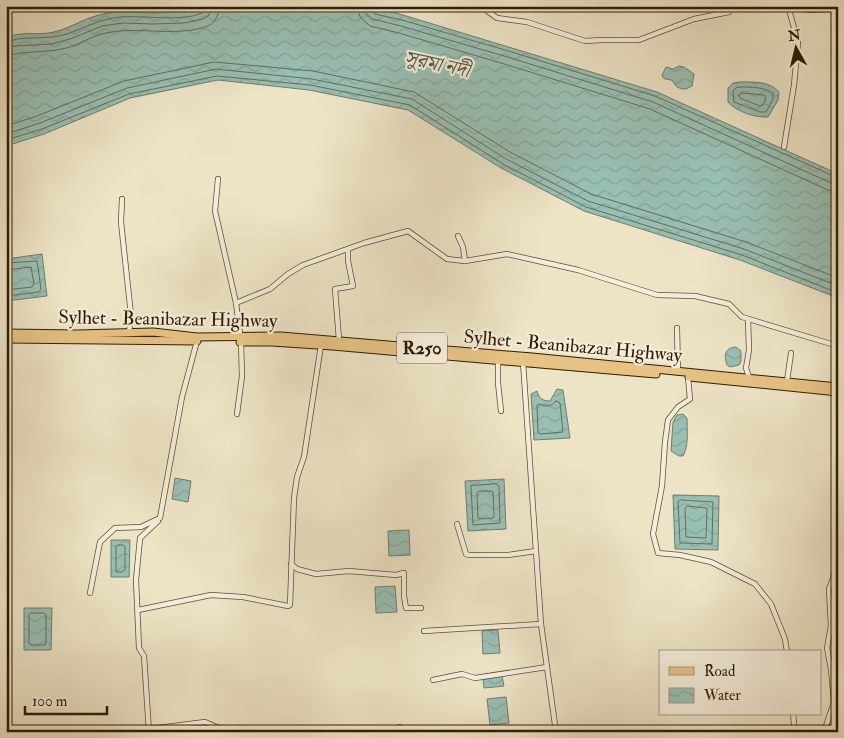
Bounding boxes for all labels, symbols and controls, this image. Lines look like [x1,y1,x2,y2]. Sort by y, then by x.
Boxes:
north arrow [772,22,822,72]
text: N [786,26,802,45]
water label: সুরমা নদী [402,45,474,84]
street label: Sylhet - Beanibazar Highway [58,305,278,333]
street label: Sylhet - Beanibazar Highway [463,324,684,368]
road number: R250 [397,332,447,363]
legend [659,650,822,716]
text: Road [704,662,736,681]
scale bar [25,683,108,715]
text: Water [703,686,741,705]
text: 100 m [32,692,68,711]

